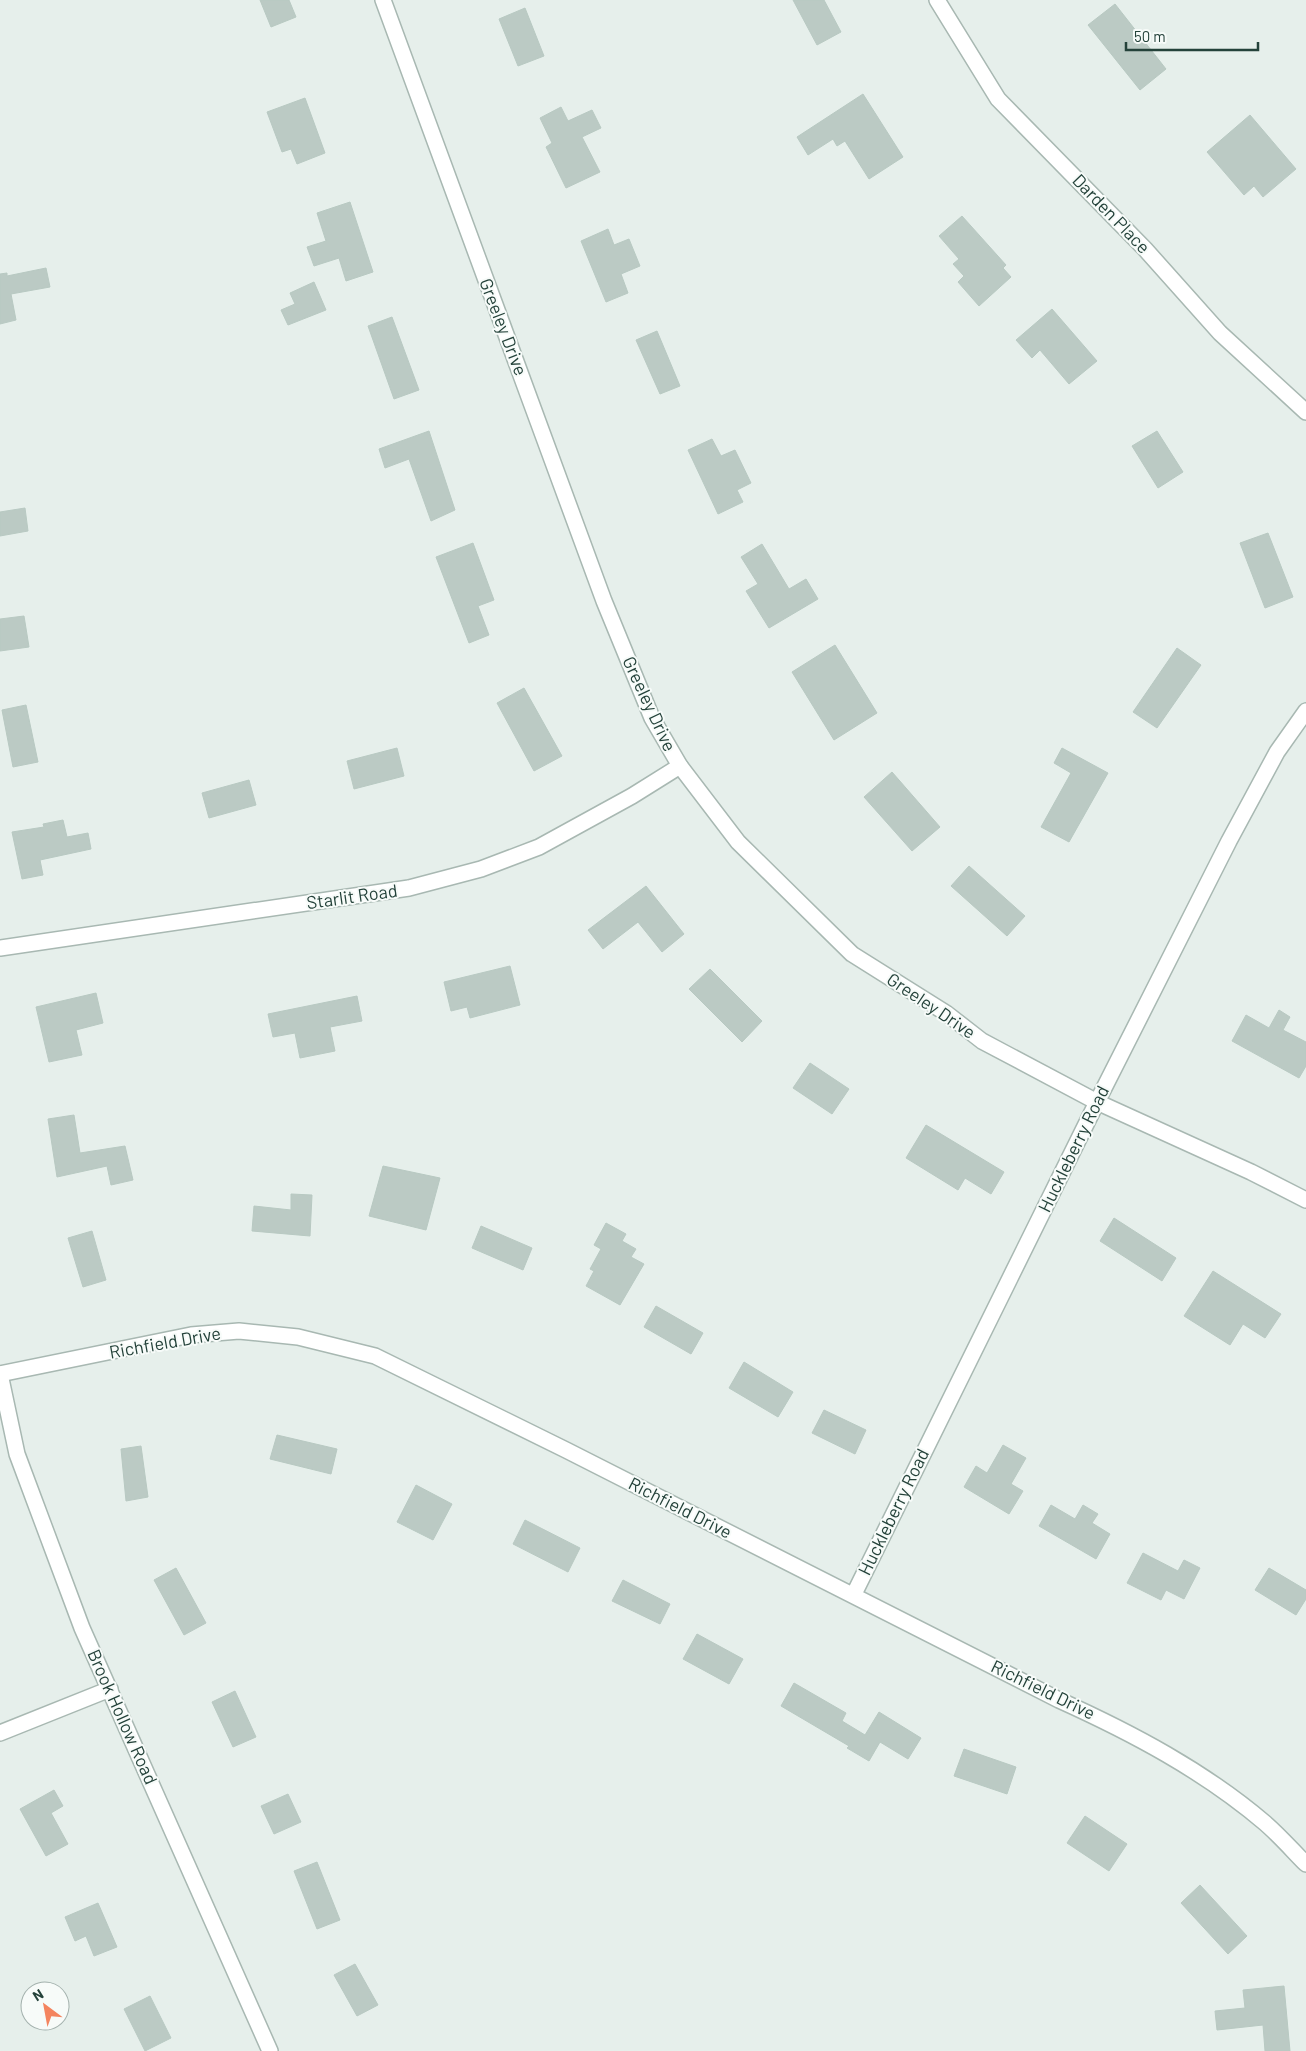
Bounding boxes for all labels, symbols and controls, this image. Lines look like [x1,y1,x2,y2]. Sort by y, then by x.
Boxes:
scale bar [1126,20,1258,52]
text: 50 m [1134,27,1166,45]
street label: Darden Place [1068,169,1155,258]
street label: Greeley Drive [475,275,533,378]
street label: Greeley Drive [618,653,681,755]
street label: Starlit Road [305,879,399,913]
street label: Greeley Drive [883,967,980,1043]
street label: Huckleberry Road [1033,1082,1113,1215]
street label: Richfield Drive [107,1321,222,1363]
street label: Huckleberry Road [853,1445,933,1578]
street label: Richfield Drive [625,1472,736,1543]
street label: Brook Hollow Road [83,1646,163,1788]
street label: Richfield Drive [988,1654,1099,1724]
north arrow [20,1981,70,2031]
text: N [29,1985,46,2004]

